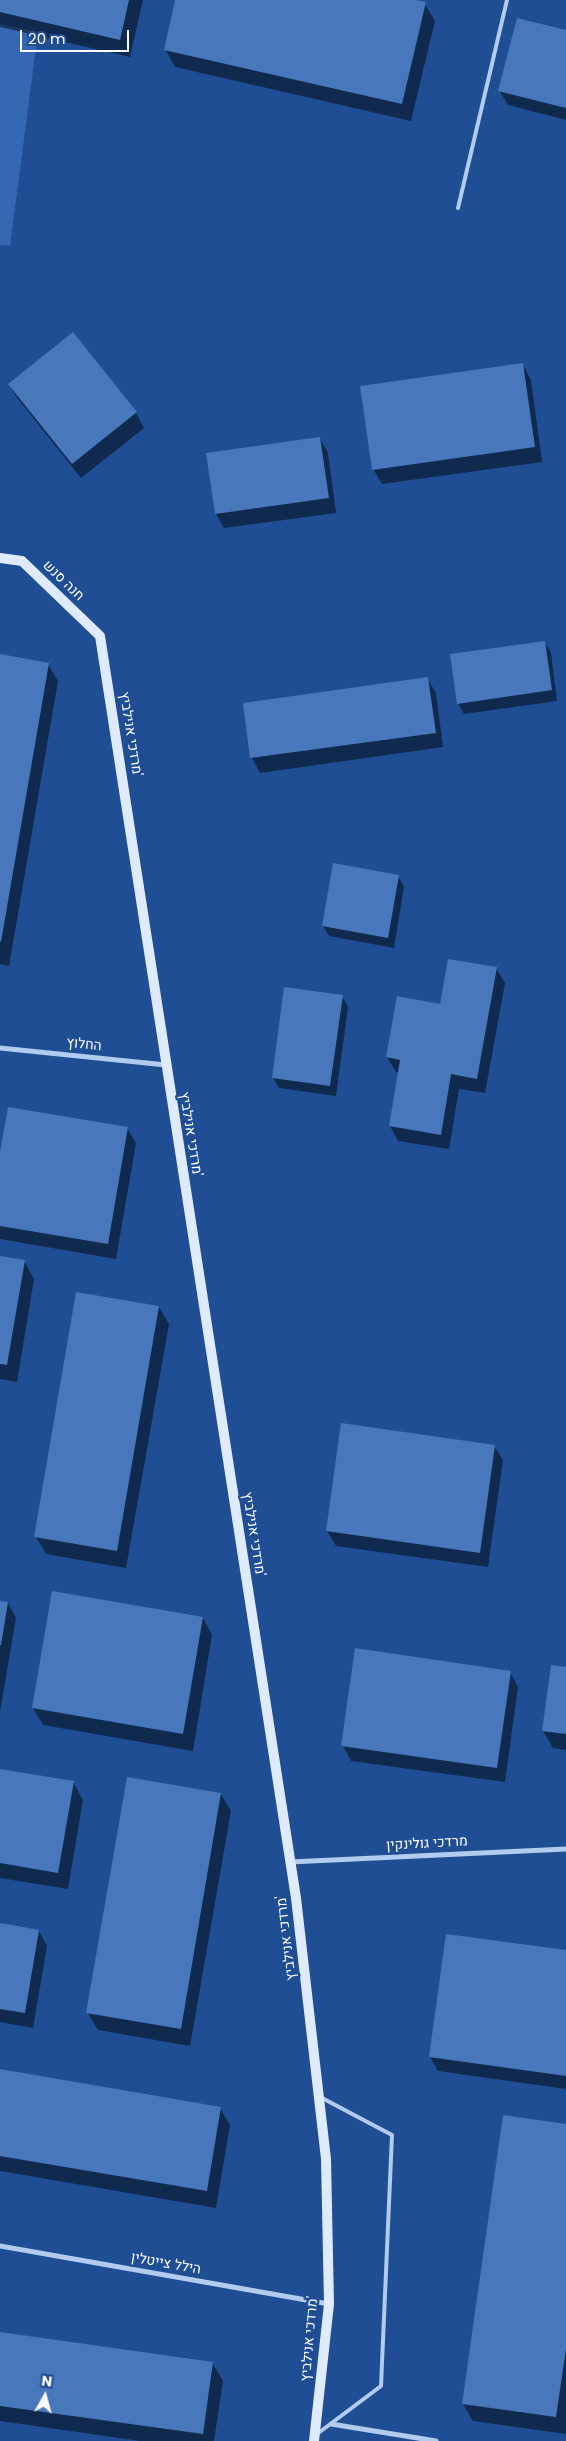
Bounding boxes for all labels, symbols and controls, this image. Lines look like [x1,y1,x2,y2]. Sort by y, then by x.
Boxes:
scale bar [22,20,131,52]
text: 20 m [28,28,66,49]
street label: חנה סנש [39,557,87,605]
street label: מרדכי אנילביץ' [115,691,145,777]
street label: החלוץ [65,1035,103,1055]
street label: מרדכי אנילביץ' [175,1091,205,1177]
street label: מרדכי אנילביץ' [238,1491,268,1577]
street label: מרדכי גולינקין [386,1833,468,1855]
street label: מרדכי אנילביץ' [273,1895,301,1981]
street label: הילל צייטלין [130,2250,202,2278]
street label: מרדכי אנילביץ' [298,2296,322,2382]
north arrow [20,2371,70,2421]
text: N [40,2371,53,2392]

